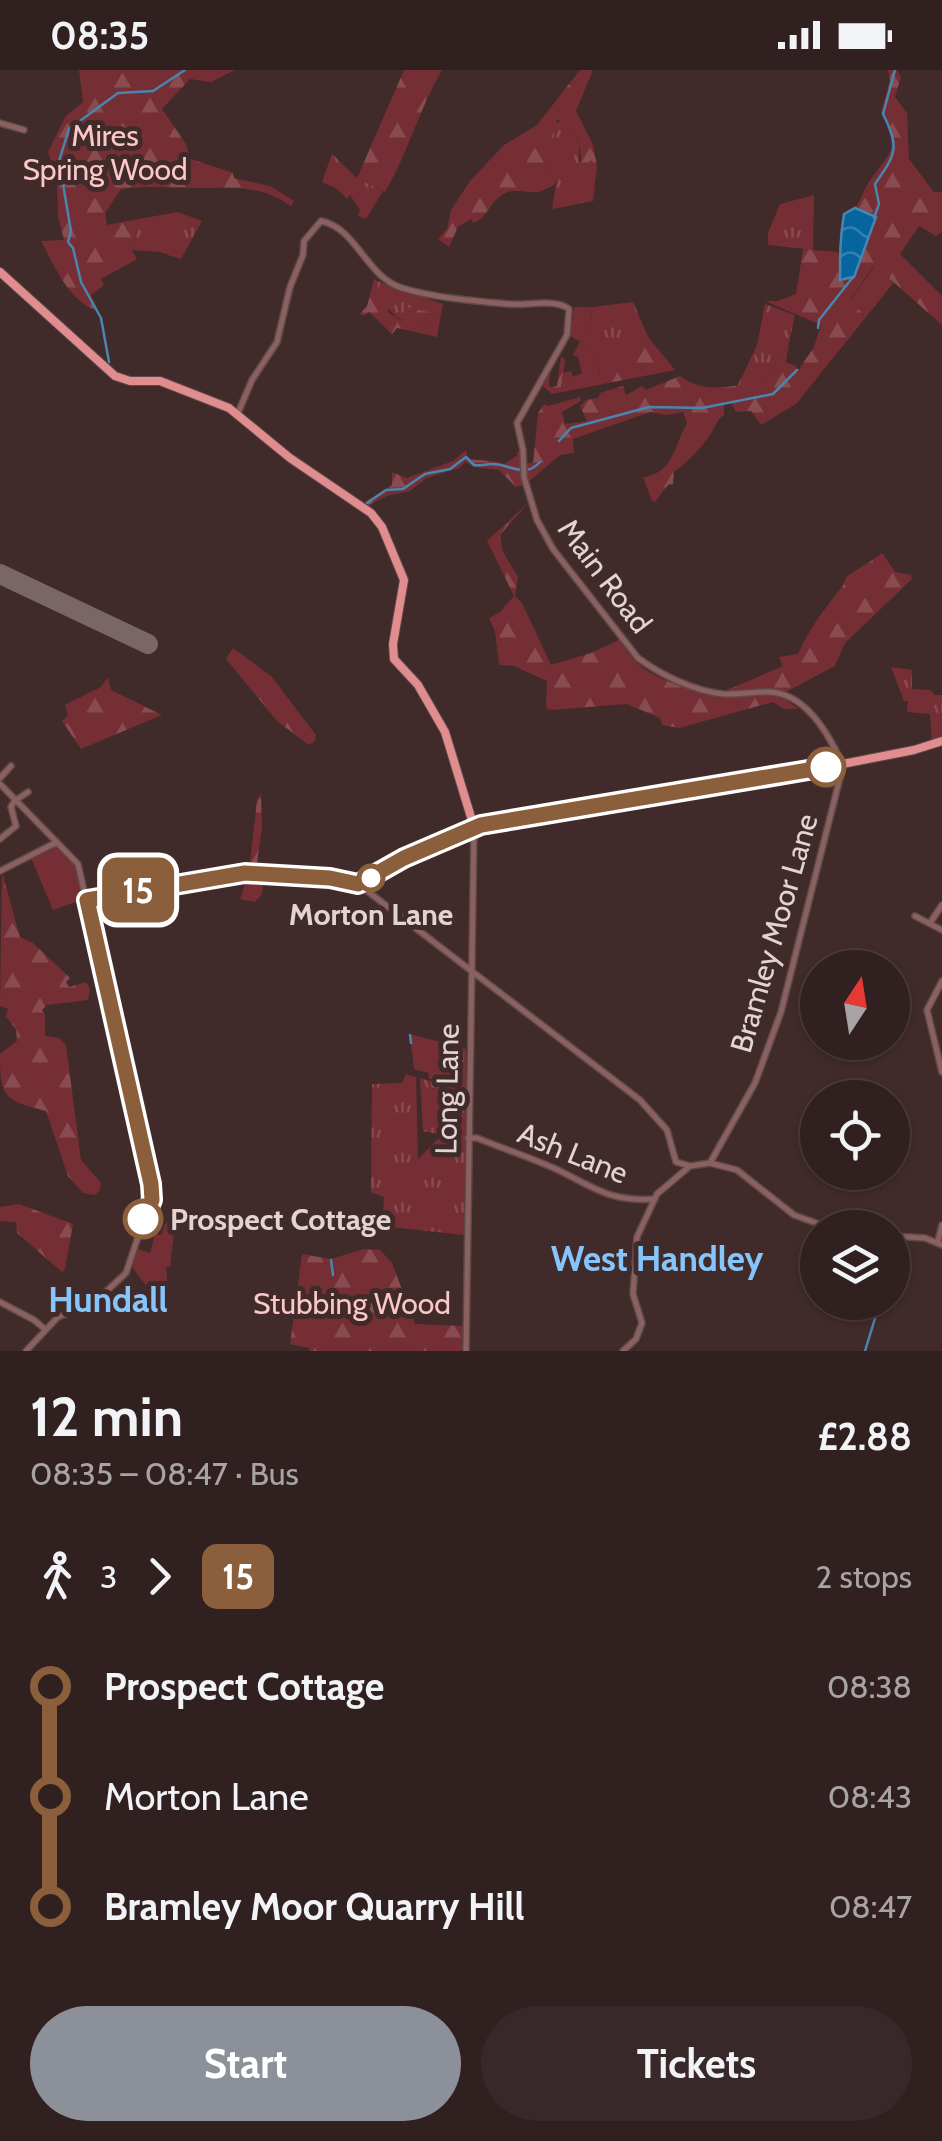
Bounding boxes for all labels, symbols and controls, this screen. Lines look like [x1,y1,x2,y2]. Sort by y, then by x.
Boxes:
text: 08:35 [50,12,149,59]
park label: Mires Spring Wood [22,117,188,188]
street label: Main Road [550,512,660,640]
unlabelled marker [807,748,845,786]
street label: Bramley Moor Lane [722,809,826,1057]
line badge: 15 [93,858,183,922]
marker: Morton Lane [358,865,384,891]
text: 15 [122,869,154,912]
place label: Morton Lane [289,896,453,933]
north arrow [800,950,910,1060]
map controls [800,950,910,1320]
street label: Long Lane [427,1023,467,1155]
button: locate [800,1080,910,1190]
street label: Ash Lane [513,1114,633,1192]
marker: Prospect Cottage [124,1200,162,1238]
place label: Prospect Cottage [170,1201,391,1238]
button: layers [800,1210,910,1320]
district label: West Handley [551,1237,764,1280]
district label: Hundall [48,1278,168,1321]
park label: Stubbing Wood [253,1285,451,1322]
text: 12 min [30,1383,183,1450]
text: £2.88 [818,1413,912,1460]
text: 08:35 – 08:47 · Bus [30,1454,299,1493]
icon: walk [30,1549,85,1604]
icon: forward [132,1549,187,1604]
text: 15 [222,1555,254,1598]
text: 3 [100,1557,117,1596]
text: 2 stops [815,1557,912,1596]
text: Prospect Cottage [104,1663,384,1710]
text: 08:38 [827,1667,912,1706]
text: Morton Lane [104,1773,309,1820]
text: 08:43 [828,1777,912,1816]
text: Bramley Moor Quarry Hill [104,1883,525,1930]
text: 08:47 [829,1887,912,1926]
button: Start [30,2006,461,2121]
button: Tickets [481,2006,912,2121]

